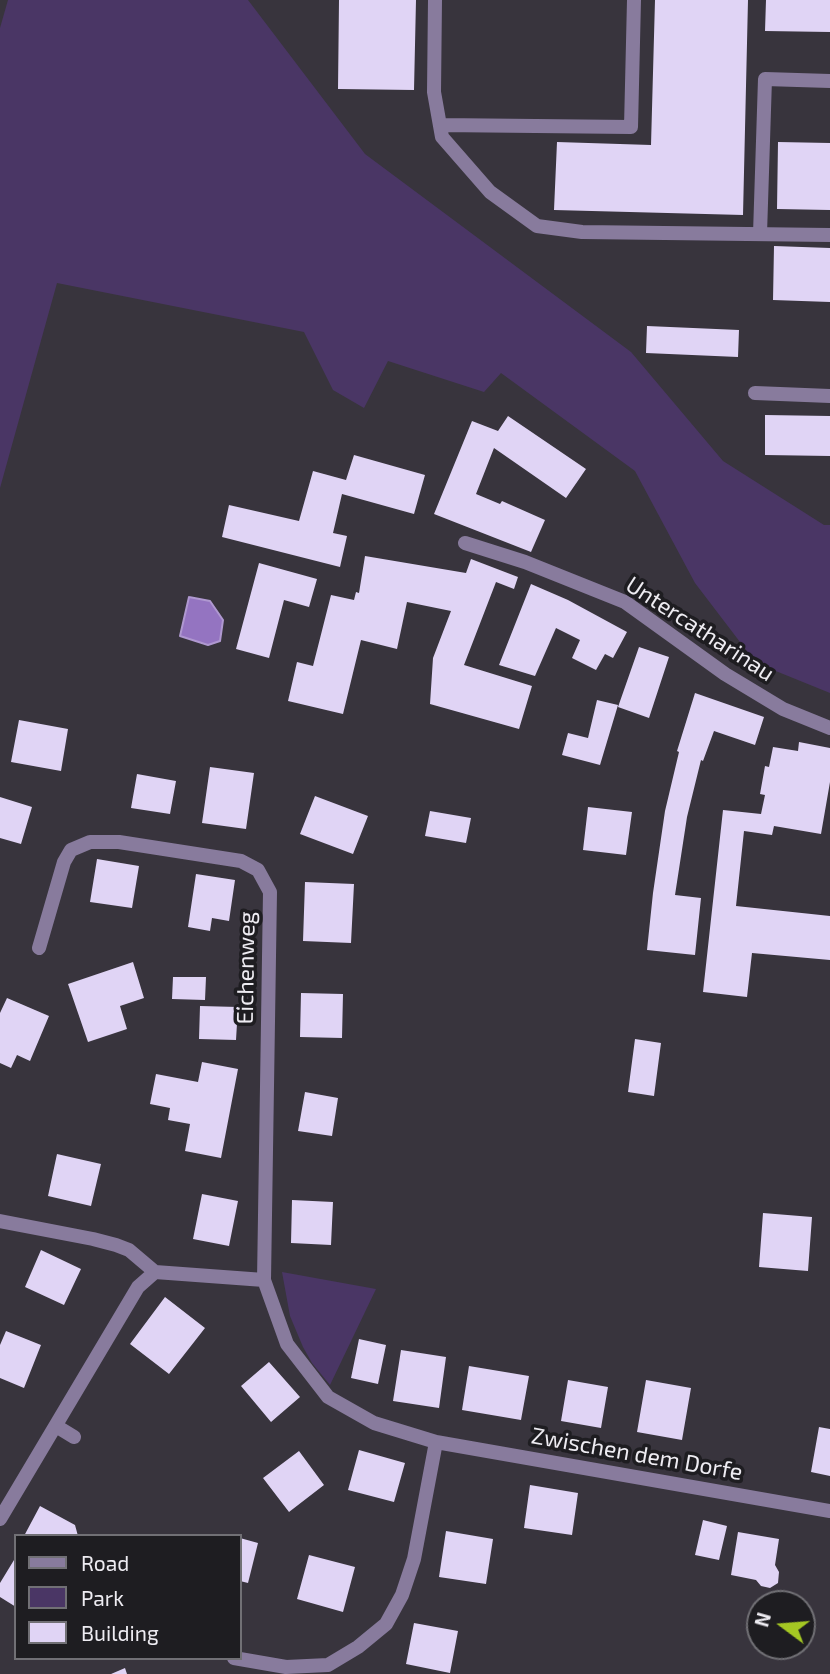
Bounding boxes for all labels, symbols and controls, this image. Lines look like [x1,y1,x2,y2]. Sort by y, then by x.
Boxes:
street label: Untercatharinau [621,571,779,687]
street label: Eichenweg [231,911,261,1025]
street label: Zwischen dem Dorfe [529,1422,745,1486]
legend [14,1534,242,1660]
text: Road [81,1550,129,1575]
text: Park [81,1585,124,1610]
north arrow [746,1590,816,1660]
text: N [749,1610,775,1629]
text: Building [81,1620,159,1645]

